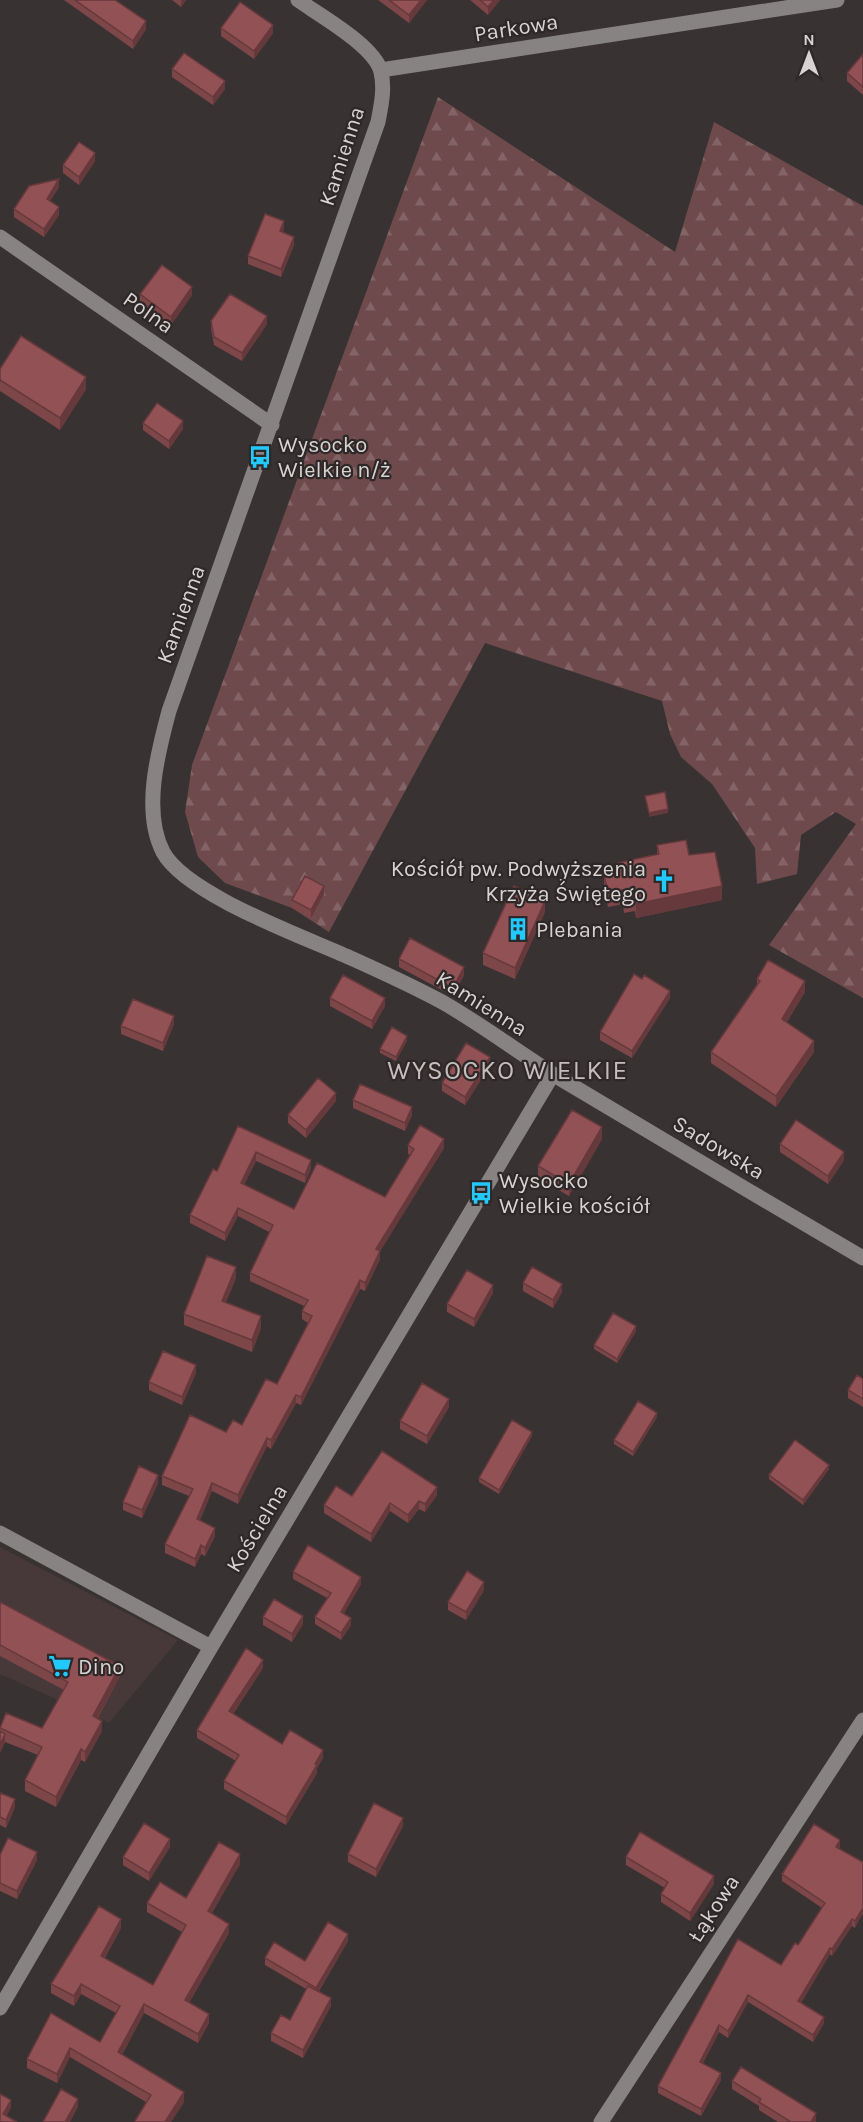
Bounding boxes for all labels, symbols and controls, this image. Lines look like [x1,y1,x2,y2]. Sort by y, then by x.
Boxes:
street label: Parkowa [472,9,560,47]
north arrow [779,24,839,84]
text: N [803,30,815,49]
street label: Kamienna [314,104,370,209]
street label: Polna [118,286,179,339]
place label: Wysocko Wielkie n/ż [278,432,390,483]
bus stop icon: Wysocko Wielkie n/ż [247,444,273,470]
street label: Kamienna [151,562,211,667]
place label: Kościół pw. Podwyższenia Krzyża Świętego [391,856,646,907]
church icon: Kościół pw. Podwyższenia Krzyża Świętego [651,868,677,894]
building icon: Plebania [505,916,531,942]
place label: Plebania [536,917,623,943]
street label: Kamienna [431,966,532,1042]
district label: WYSOCKO WIELKIE [387,1055,629,1086]
street label: Sadowska [668,1110,769,1185]
place label: Wysocko Wielkie kościół [499,1168,651,1219]
bus stop icon: Wysocko Wielkie kościół [468,1180,494,1206]
street label: Kościelna [221,1480,293,1577]
supermarket icon: Dino [47,1653,73,1679]
place label: Dino [78,1654,124,1680]
street label: Łąkowa [683,1870,745,1947]

